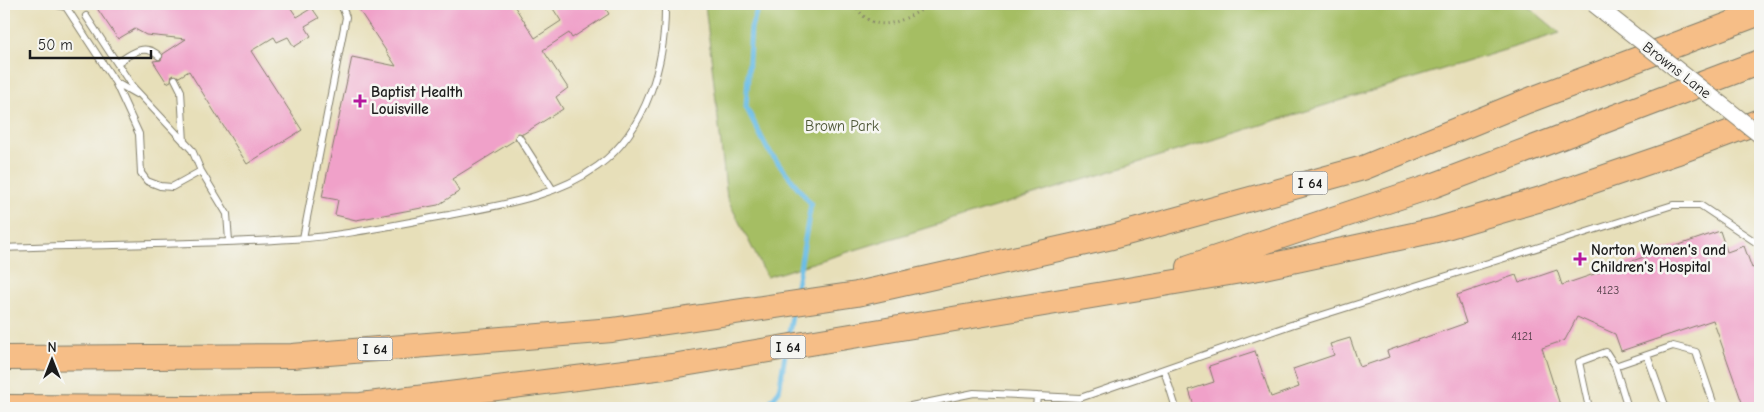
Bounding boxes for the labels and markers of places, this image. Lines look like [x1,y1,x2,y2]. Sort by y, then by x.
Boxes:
place label: Baptist Health Louisville [371,83,463,118]
marker: Baptist Health Louisville [353,94,367,108]
place label: Norton Women's and Children's Hospital [1591,241,1726,276]
marker: Norton Women's and Children's Hospital [1573,252,1587,266]

